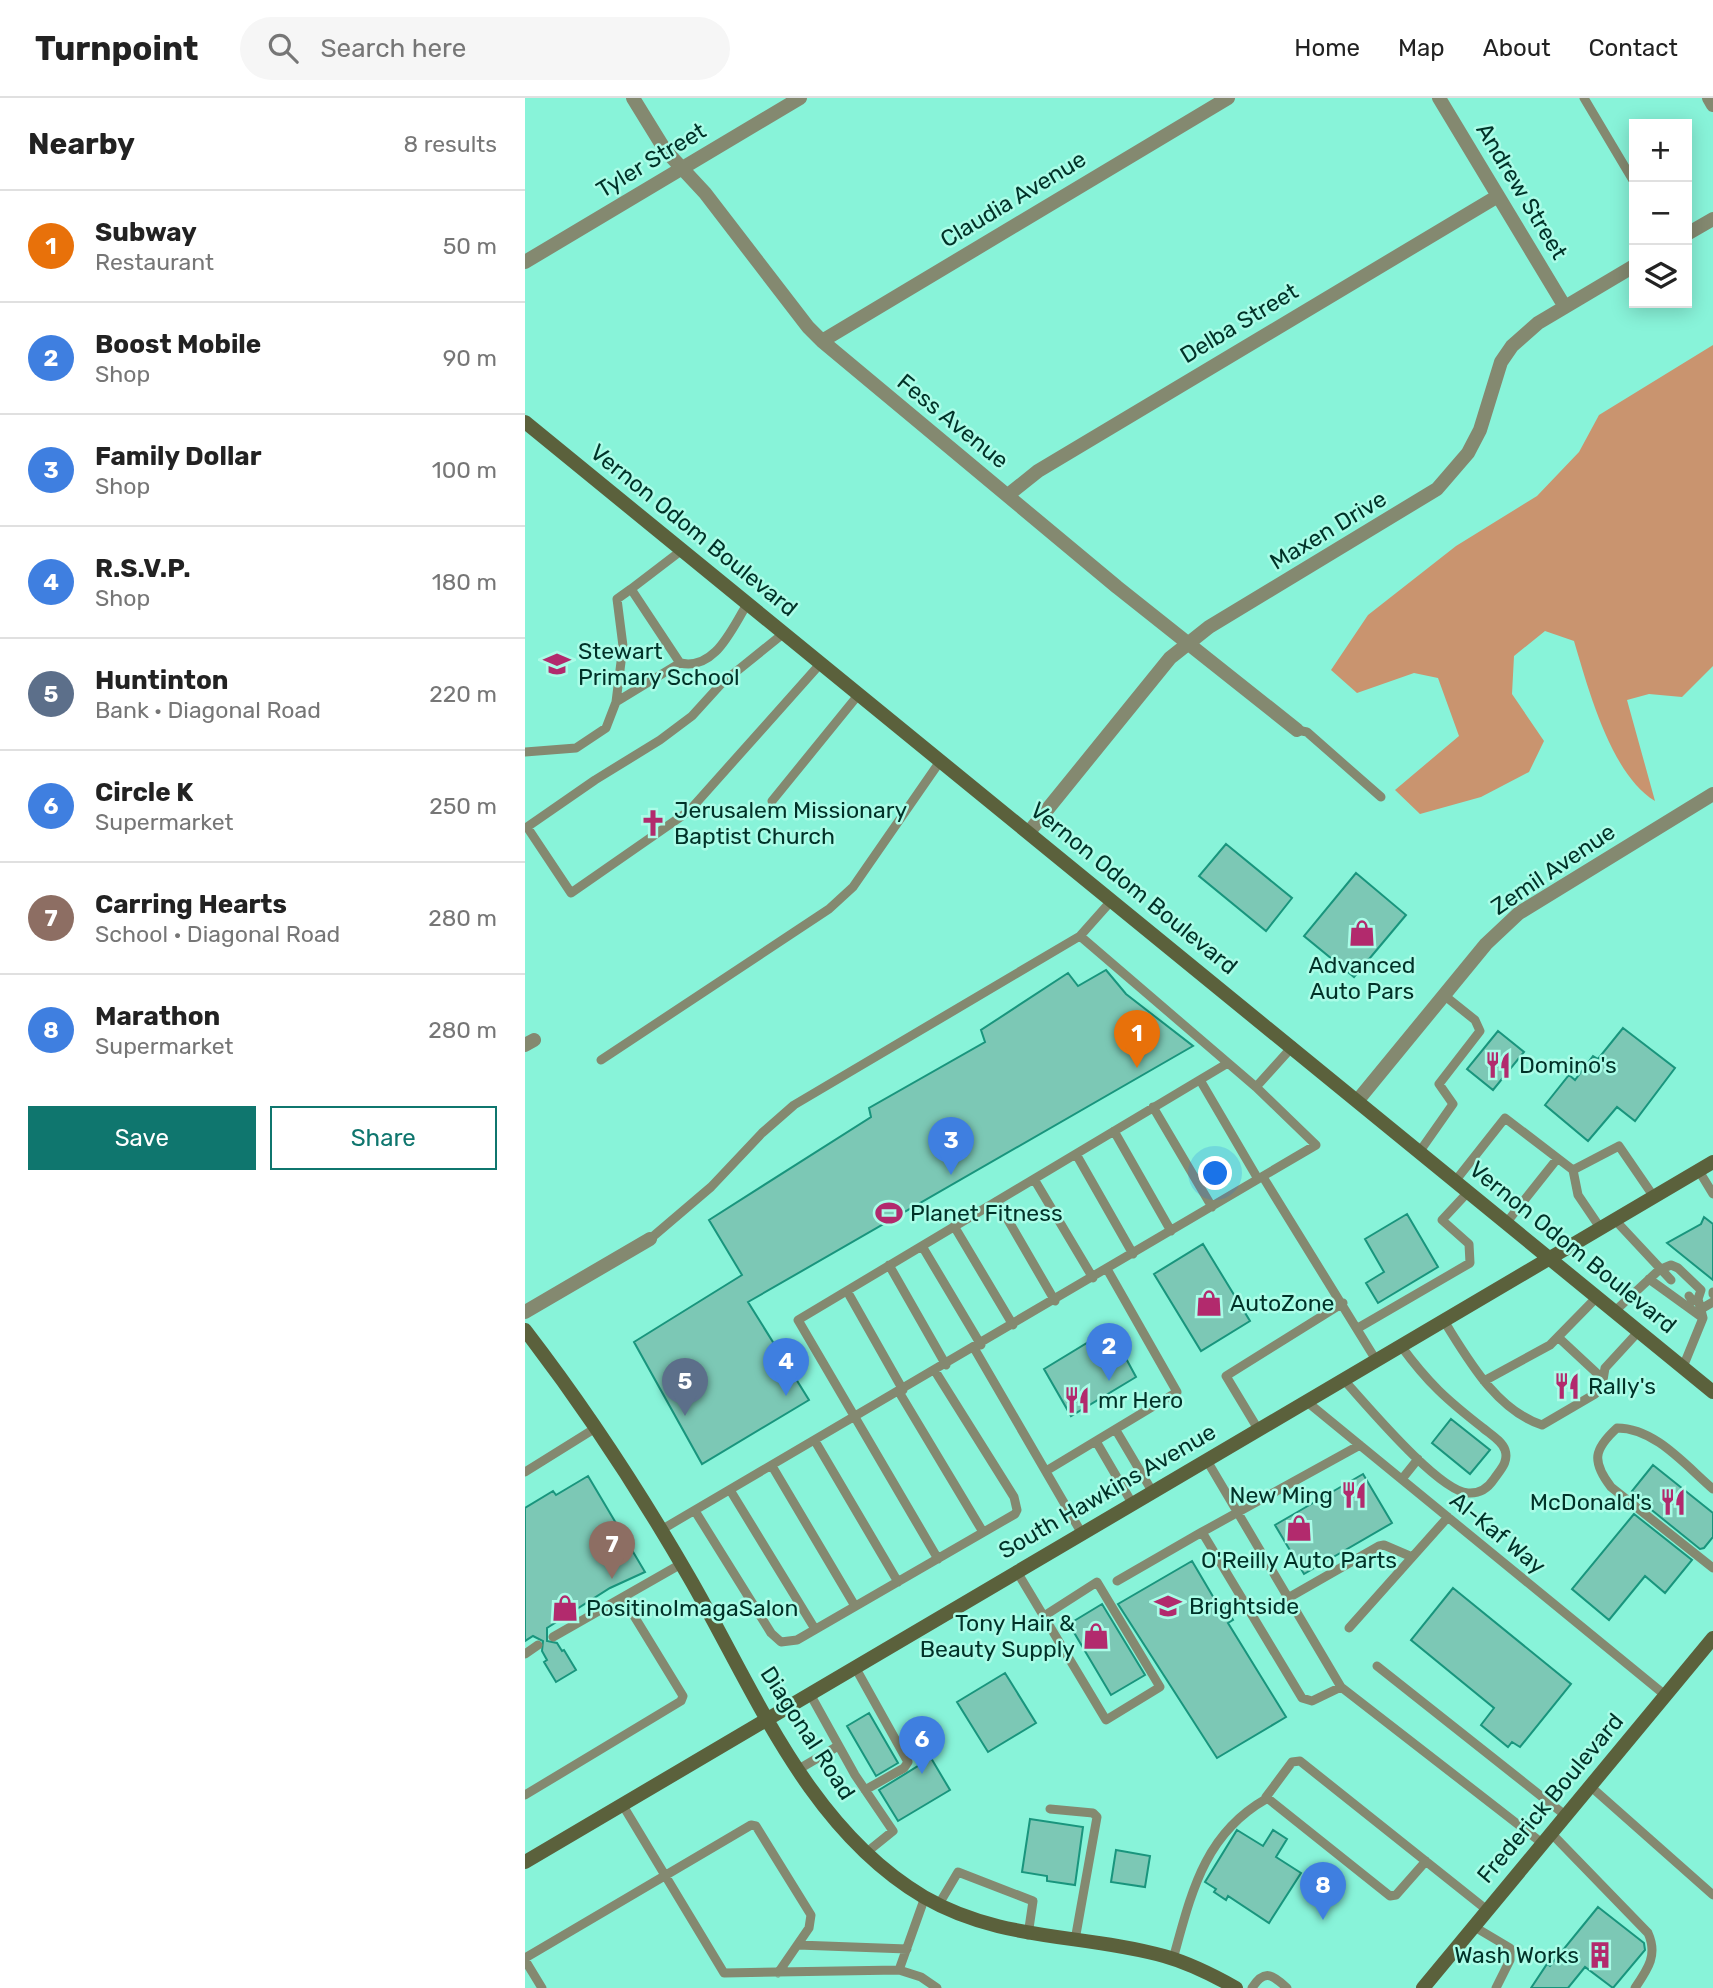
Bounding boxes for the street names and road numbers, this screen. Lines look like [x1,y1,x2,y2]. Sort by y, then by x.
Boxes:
street label: Tyler Street [591,116,711,204]
street label: Andrew Street [1470,118,1574,264]
street label: Claudia Avenue [935,145,1091,253]
street label: Delba Street [1175,277,1303,369]
street label: Fess Avenue [892,368,1014,474]
street label: Vernon Odom Boulevard [585,438,803,622]
street label: Maxen Drive [1265,484,1391,576]
street label: Vernon Odom Boulevard [1025,796,1243,980]
street label: Zemil Avenue [1486,817,1620,921]
street label: Vernon Odom Boulevard [1464,1155,1682,1339]
street label: South Hawkins Avenue [993,1417,1221,1565]
street label: Al-Kaf Way [1445,1486,1552,1580]
street label: Diagonal Road [754,1661,862,1805]
street label: Frederick Boulevard [1471,1707,1629,1889]

